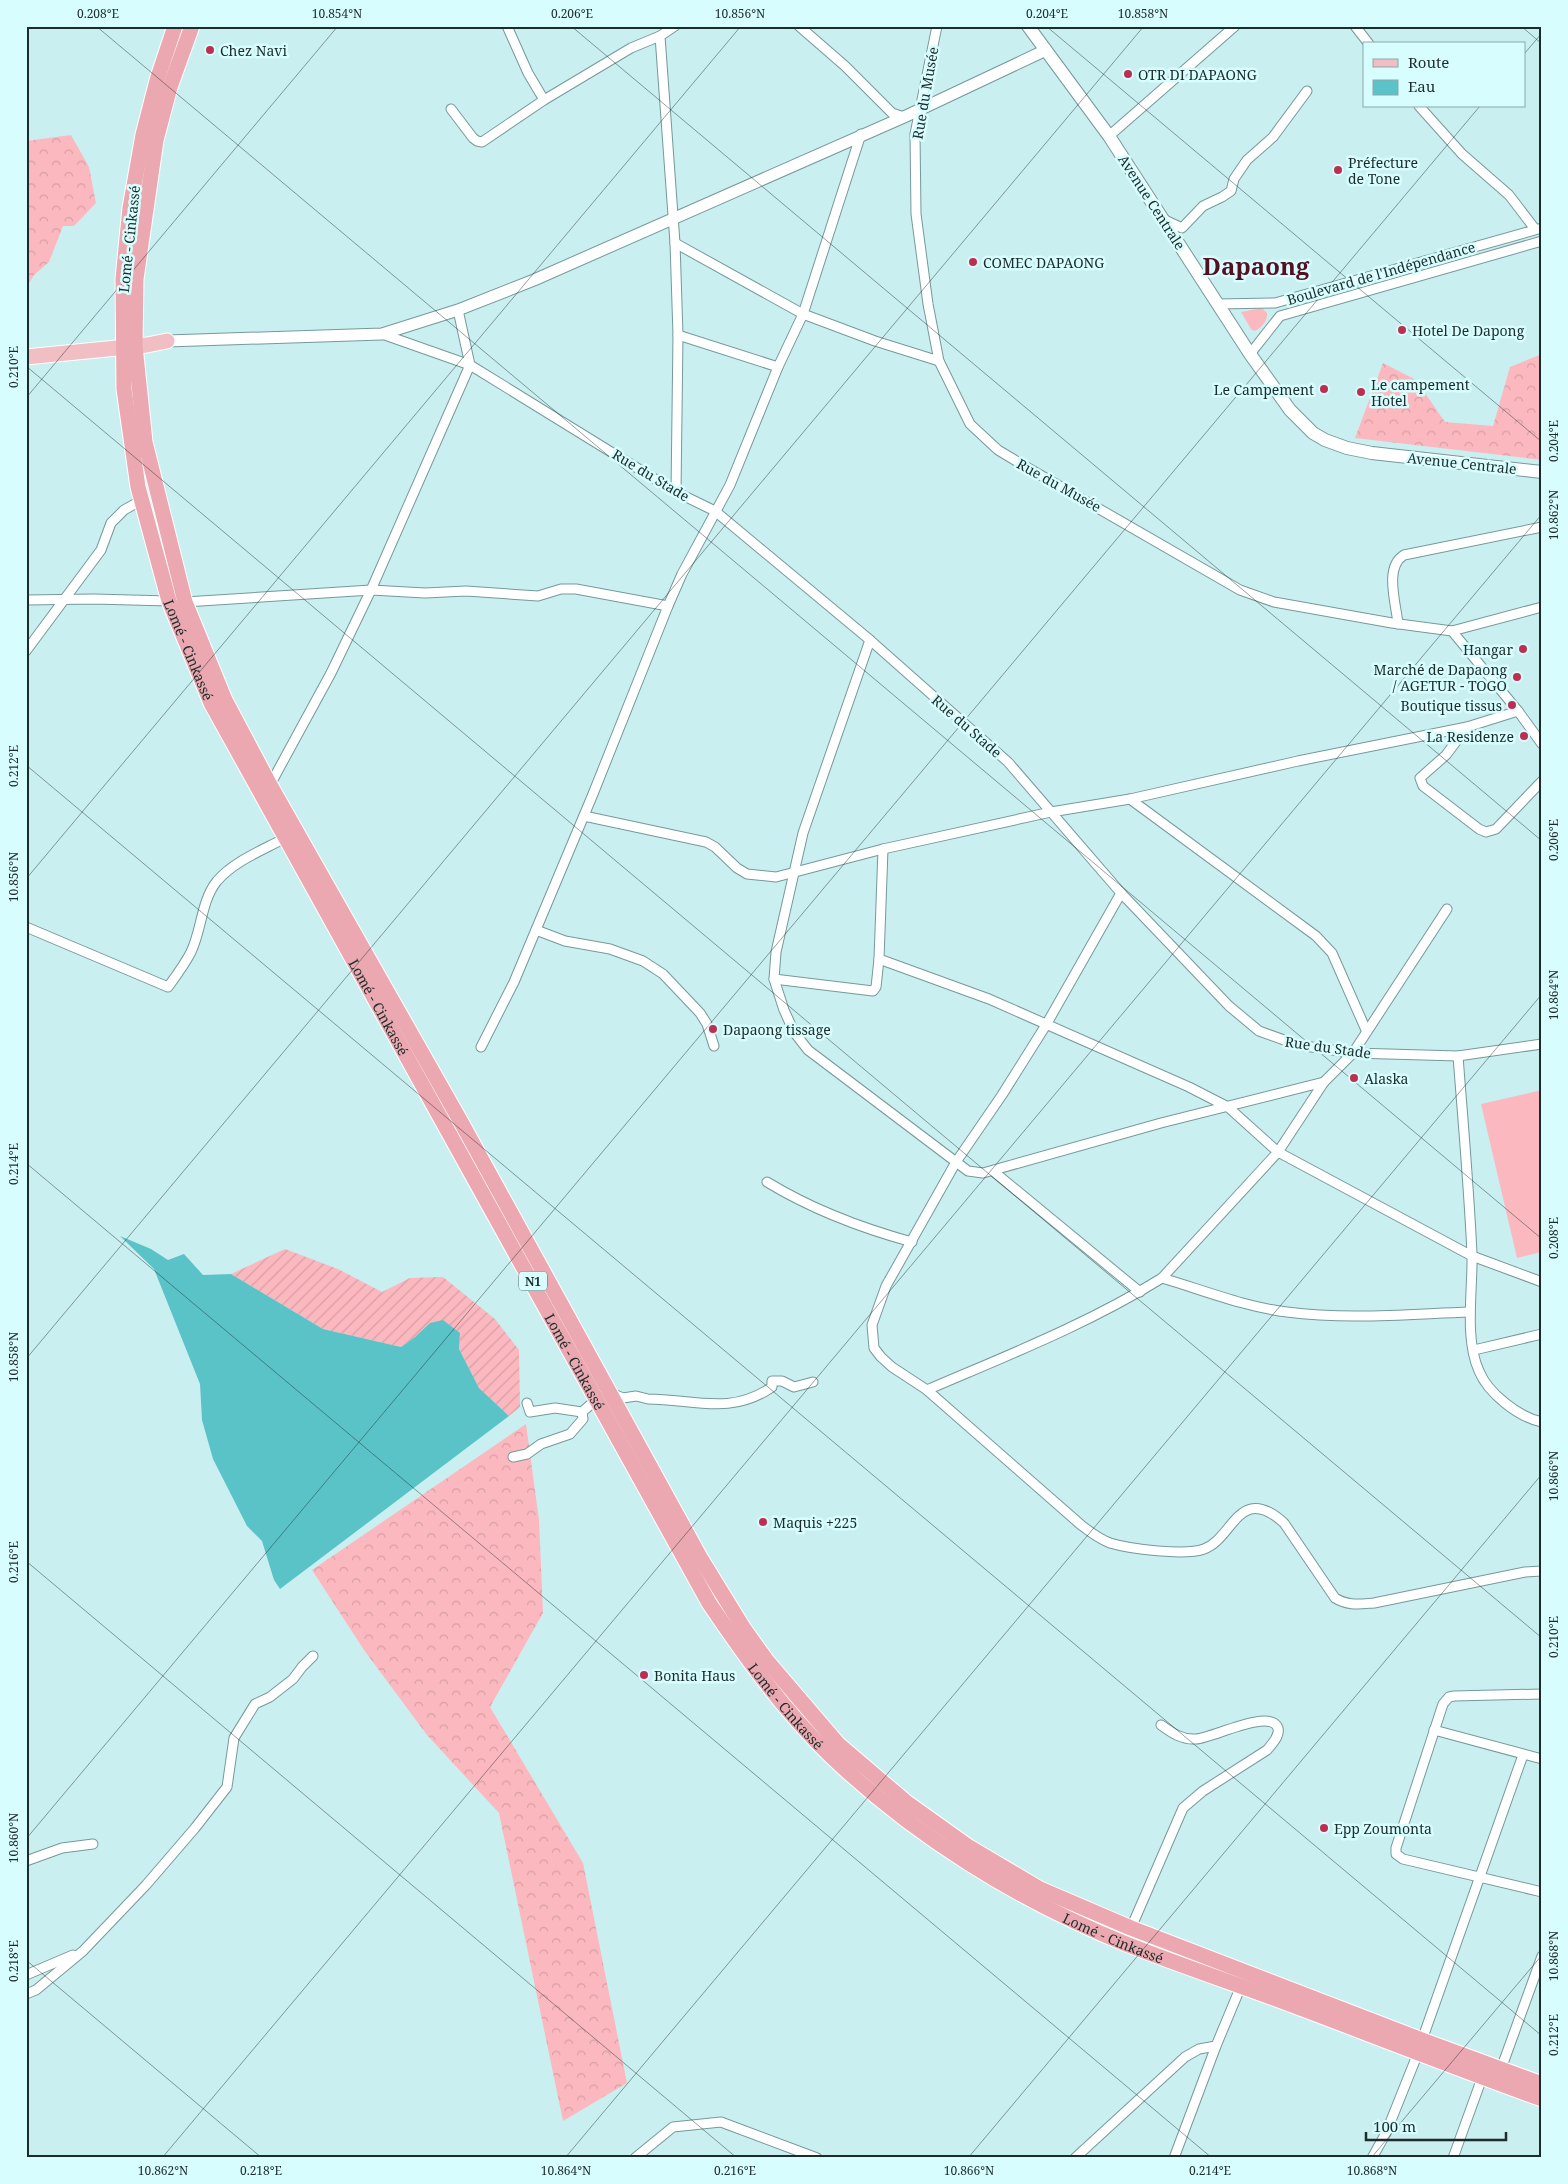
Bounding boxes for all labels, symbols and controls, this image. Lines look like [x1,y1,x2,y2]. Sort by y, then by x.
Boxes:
text: 0.208°E [77,5,119,22]
text: 10.854°N [312,5,362,22]
text: 0.206°E [551,5,593,22]
text: 10.856°N [715,5,765,22]
text: 0.204°E [1026,5,1068,22]
text: 10.858°N [1118,5,1168,22]
place label: Chez Navi [220,41,287,60]
legend [1363,42,1526,108]
marker: Chez Navi [204,44,216,56]
street label: Rue du Musée [908,45,942,141]
text: Route [1408,52,1449,72]
place label: OTR DI DAPAONG [1138,65,1257,84]
marker: OTR DI DAPAONG [1122,68,1134,80]
text: Eau [1408,76,1436,96]
street label: Avenue Centrale [1114,151,1190,253]
place label: Préfecture de Tone [1348,153,1418,188]
marker: Préfecture de Tone [1332,164,1344,176]
street label: Lomé - Cinkassé [114,185,144,293]
street label: Boulevard de l'Indépendance [1285,237,1477,309]
district label: Dapaong [1203,249,1310,282]
place label: COMEC DAPAONG [983,253,1104,272]
marker: COMEC DAPAONG [967,256,979,268]
place label: Hotel De Dapong [1412,321,1525,340]
marker: Hotel De Dapong [1396,324,1408,336]
text: 0.210°E [5,346,22,388]
place label: Le campement Hotel [1371,375,1470,410]
place label: Le Campement [1214,380,1314,399]
marker: Le Campement [1318,383,1330,395]
marker: Le campement Hotel [1355,386,1367,398]
text: 0.204°E [1545,420,1562,462]
street label: Rue du Stade [609,444,693,506]
street label: Avenue Centrale [1406,448,1518,478]
street label: Rue du Musée [1013,454,1105,516]
text: 10.862°N [1545,490,1562,540]
street label: Lomé - Cinkassé [160,596,218,703]
place label: Hangar [1463,640,1513,659]
marker: Hangar [1517,643,1529,655]
place label: Marché de Dapaong / AGETUR - TOGO [1374,660,1507,695]
marker: Marché de Dapaong / AGETUR - TOGO [1511,671,1523,683]
street label: Rue du Stade [928,690,1006,762]
place label: Boutique tissus [1401,696,1502,715]
marker: Boutique tissus [1506,699,1518,711]
place label: La Residenze [1427,727,1514,746]
marker: La Residenze [1518,730,1530,742]
text: 0.212°E [5,745,22,787]
text: 0.206°E [1545,819,1562,861]
text: 10.856°N [5,852,22,902]
street label: Lomé - Cinkassé [345,955,414,1059]
text: 10.864°N [1545,970,1562,1020]
place label: Dapaong tissage [723,1020,831,1039]
marker: Dapaong tissage [707,1023,719,1035]
street label: Rue du Stade [1284,1032,1372,1062]
place label: Alaska [1364,1069,1409,1088]
marker: Alaska [1348,1072,1360,1084]
text: 0.214°E [5,1143,22,1185]
text: 0.208°E [1545,1217,1562,1259]
road number: N1 [519,1272,547,1290]
street label: Lomé - Cinkassé [541,1310,610,1413]
text: 10.858°N [5,1332,22,1382]
text: 10.866°N [1545,1451,1562,1501]
place label: Maquis +225 [773,1513,857,1532]
marker: Maquis +225 [757,1516,769,1528]
text: 0.216°E [5,1541,22,1583]
text: 0.210°E [1545,1616,1562,1658]
street label: Lomé - Cinkassé [744,1659,828,1753]
place label: Bonita Haus [654,1666,735,1685]
marker: Bonita Haus [638,1669,650,1681]
text: 10.860°N [5,1813,22,1863]
place label: Epp Zoumonta [1334,1819,1432,1838]
marker: Epp Zoumonta [1318,1822,1330,1834]
street label: Lomé - Cinkassé [1060,1908,1166,1967]
text: 10.868°N [1545,1931,1562,1981]
text: 0.218°E [5,1940,22,1982]
text: 0.212°E [1545,2014,1562,2056]
scale bar [1366,2109,1506,2141]
text: 100 m [1373,2116,1416,2136]
text: 10.862°N [138,2162,188,2179]
text: 0.218°E [240,2162,282,2179]
text: 10.864°N [541,2162,591,2179]
text: 0.216°E [714,2162,756,2179]
text: 10.866°N [944,2162,994,2179]
text: 0.214°E [1189,2162,1231,2179]
text: 10.868°N [1347,2162,1397,2179]

